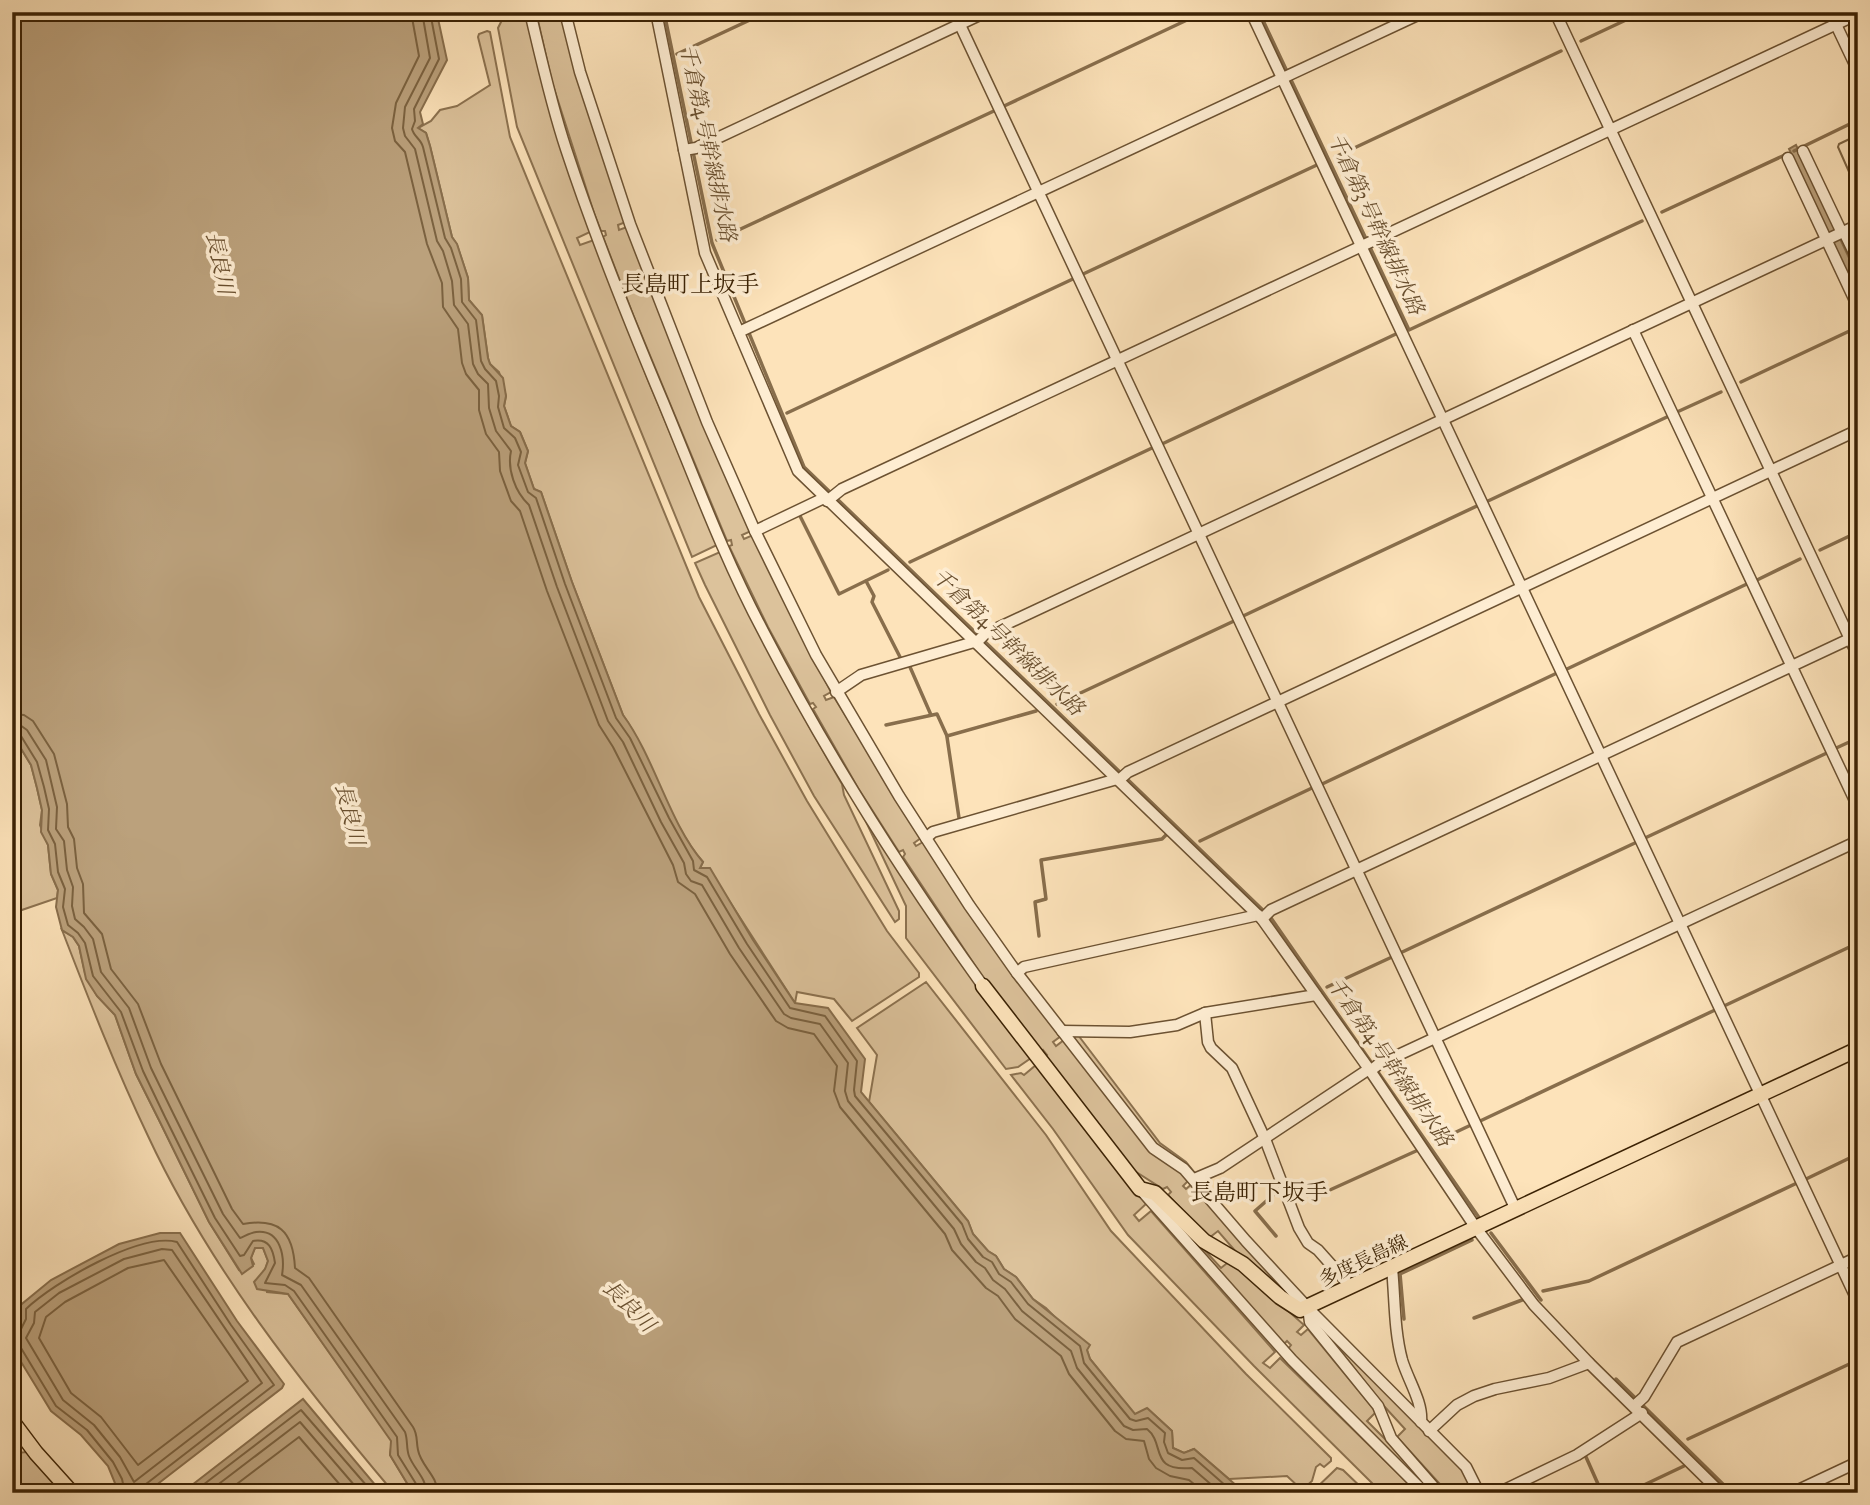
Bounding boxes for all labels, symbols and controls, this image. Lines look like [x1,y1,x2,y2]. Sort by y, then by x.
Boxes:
water label: 千倉第4号幹線排水路 [674,42,742,246]
water label: 千倉第3号幹線排水路 [1323,129,1430,321]
water label: 長良川 [201,229,240,298]
district label: 長島町上坂手 [621,270,759,298]
water label: 千倉第4号幹線排水路 [927,563,1091,722]
water label: 長良川 [330,780,371,850]
water label: 千倉第4号幹線排水路 [1322,972,1459,1153]
district label: 長島町下坂手 [1190,1178,1328,1206]
street label: 多度長島線 [1315,1230,1411,1291]
water label: 長良川 [598,1275,662,1339]

